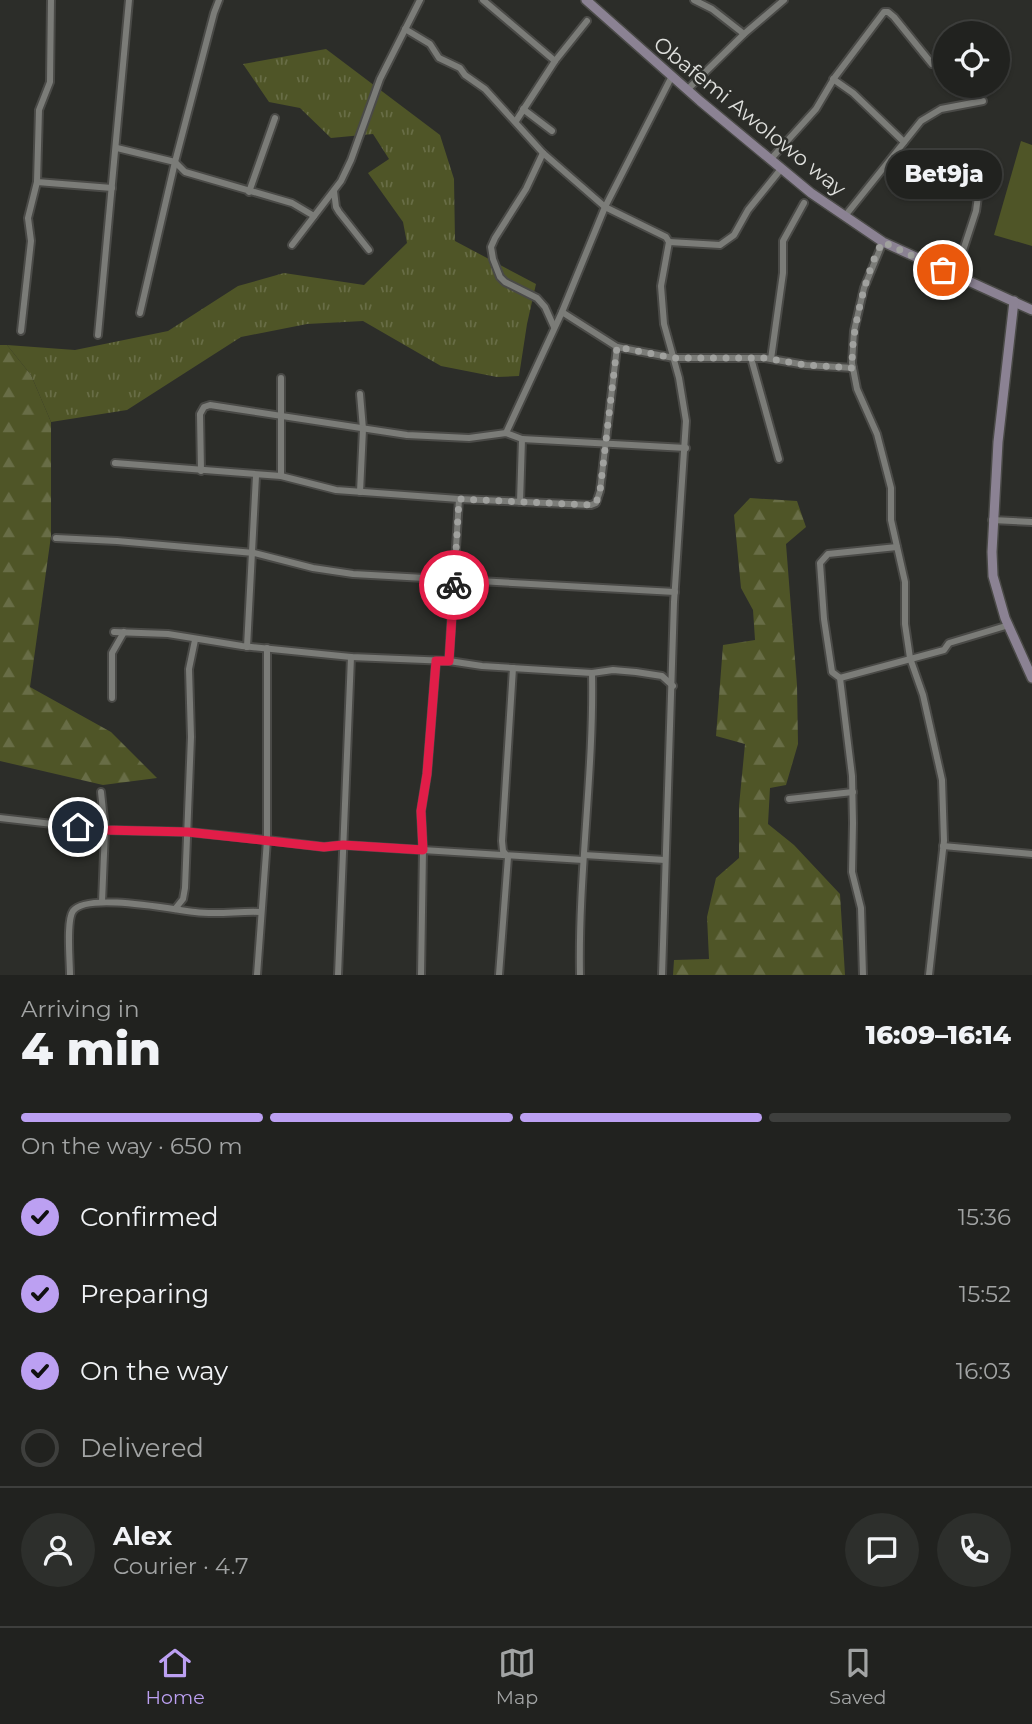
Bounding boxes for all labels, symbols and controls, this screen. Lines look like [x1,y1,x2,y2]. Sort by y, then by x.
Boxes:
map controls [933,21,1010,98]
button: locate [933,21,1010,98]
street label: Obafemi Awolowo way [649,31,852,202]
callout: Bet9ja [885,151,1001,200]
text: Bet9ja [904,160,984,188]
pin [913,240,973,300]
icon: bag [924,251,962,289]
courier [419,550,489,620]
icon: bike [435,566,473,604]
pin [48,797,108,857]
icon: home [59,808,97,846]
text: Arriving in [21,995,140,1023]
text: 16:09–16:14 [866,1019,1011,1051]
text: 4 min [21,1020,161,1077]
text: On the way · 650 m [21,1132,243,1160]
icon: check [21,1198,59,1236]
text: Confirmed [80,1201,219,1233]
text: 15:36 [958,1203,1011,1231]
icon: check [21,1275,59,1313]
text: Preparing [80,1278,209,1310]
text: 15:52 [959,1280,1011,1308]
icon: check [21,1352,59,1390]
text: On the way [80,1355,228,1387]
text: 16:03 [956,1357,1011,1385]
text: Delivered [80,1432,204,1464]
button: person [21,1513,95,1587]
button: chat [845,1513,919,1587]
button: phone [937,1513,1011,1587]
text: Alex [113,1520,172,1552]
text: Courier · 4.7 [113,1552,249,1580]
tab: Home [146,1644,205,1709]
tab: Map [496,1644,538,1709]
tab: Saved [829,1644,886,1709]

